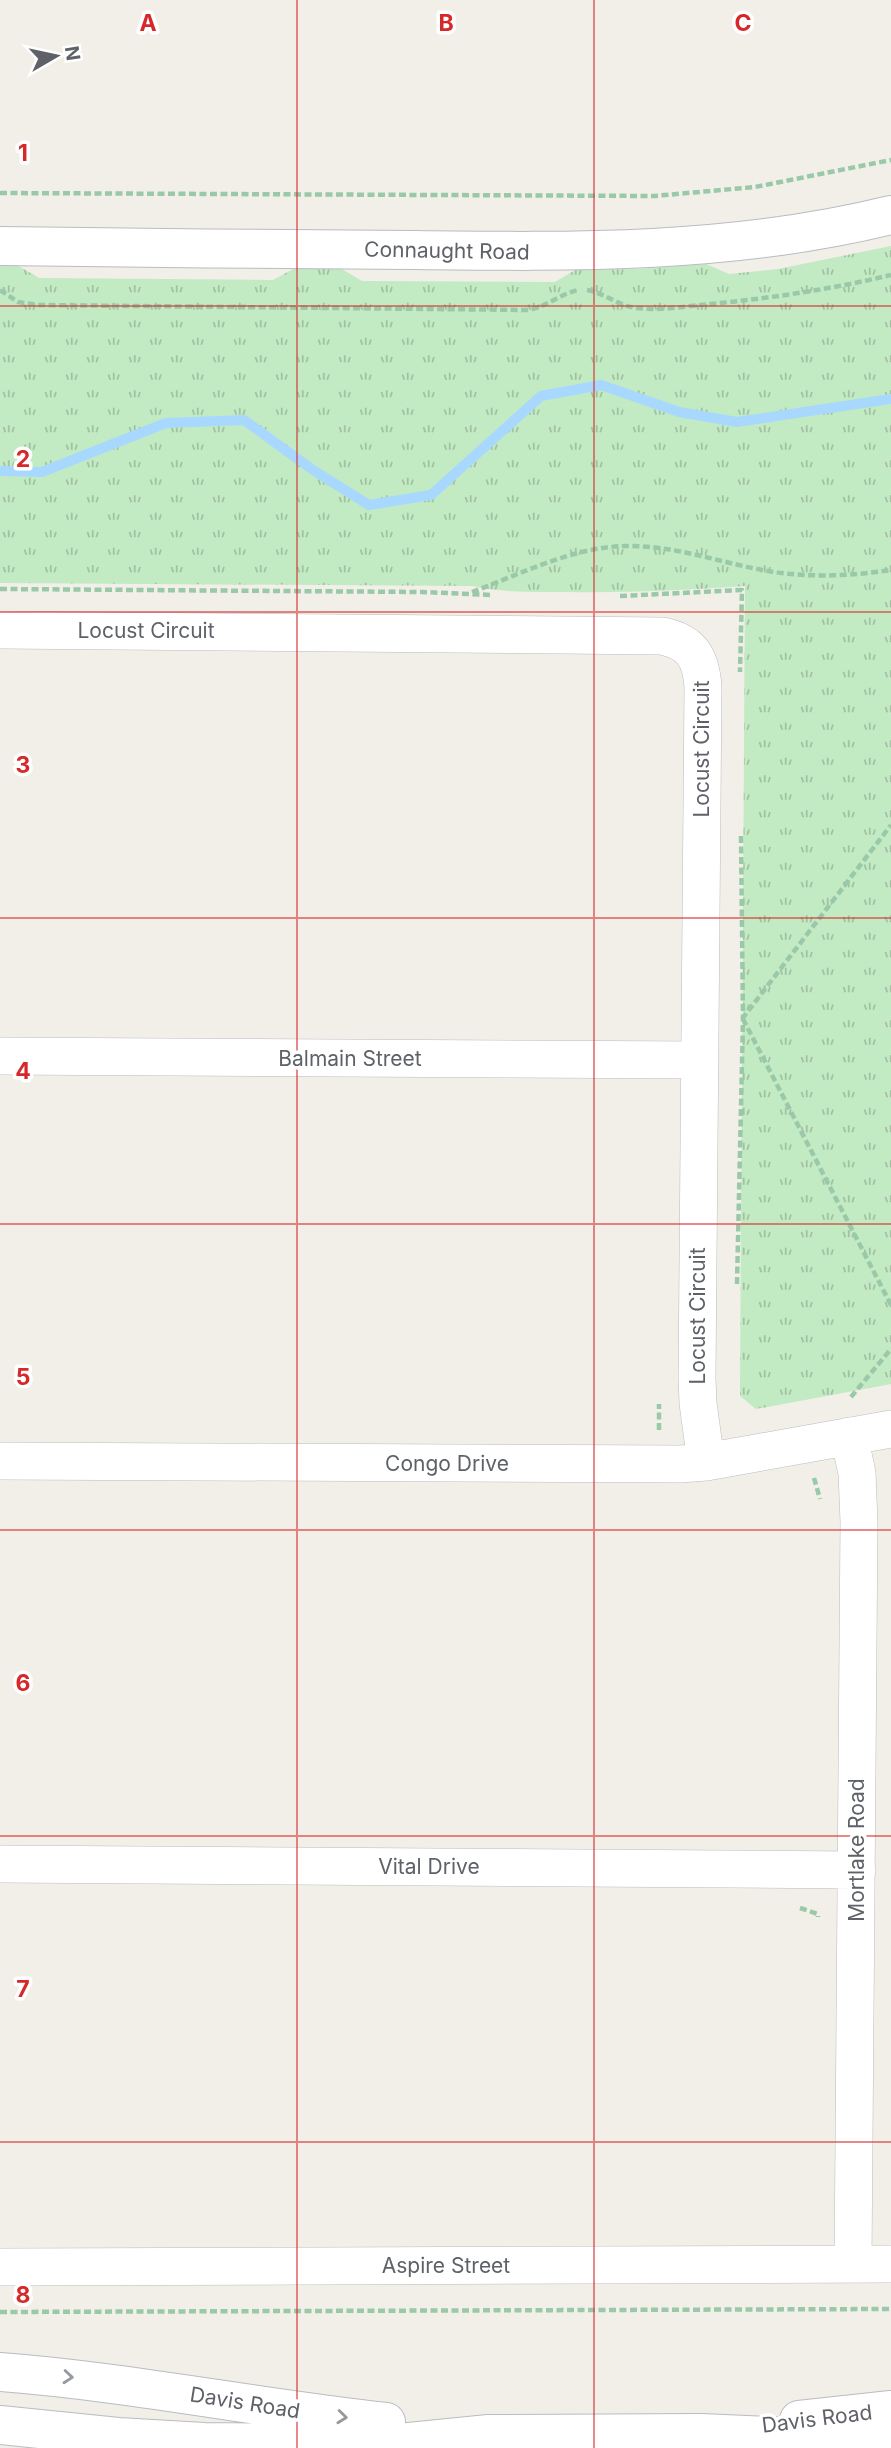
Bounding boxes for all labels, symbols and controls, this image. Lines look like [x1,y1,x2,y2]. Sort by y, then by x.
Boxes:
text: A [139,9,157,37]
text: B [438,9,454,37]
text: C [734,9,752,37]
north arrow [21,21,91,91]
text: N [60,44,85,62]
text: 1 [18,139,28,167]
street label: Connaught Road [364,237,530,264]
text: 2 [16,445,30,473]
street label: Locust Circuit [77,618,215,643]
street label: Locust Circuit [689,680,714,818]
text: 3 [16,751,30,779]
street label: Balmain Street [278,1046,422,1071]
text: 4 [15,1057,31,1085]
street label: Locust Circuit [685,1247,710,1385]
text: 5 [16,1363,30,1391]
street label: Congo Drive [385,1451,509,1476]
text: 6 [16,1669,30,1697]
street label: Mortlake Road [844,1778,869,1922]
street label: Vital Drive [378,1854,480,1879]
text: 7 [16,1975,30,2003]
street label: Aspire Street [382,2253,510,2278]
text: 8 [16,2281,30,2309]
one-way arrow [63,2369,74,2384]
street label: Davis Road [188,2381,302,2424]
street label: Davis Road [760,2399,874,2438]
one-way arrow [336,2409,347,2424]

